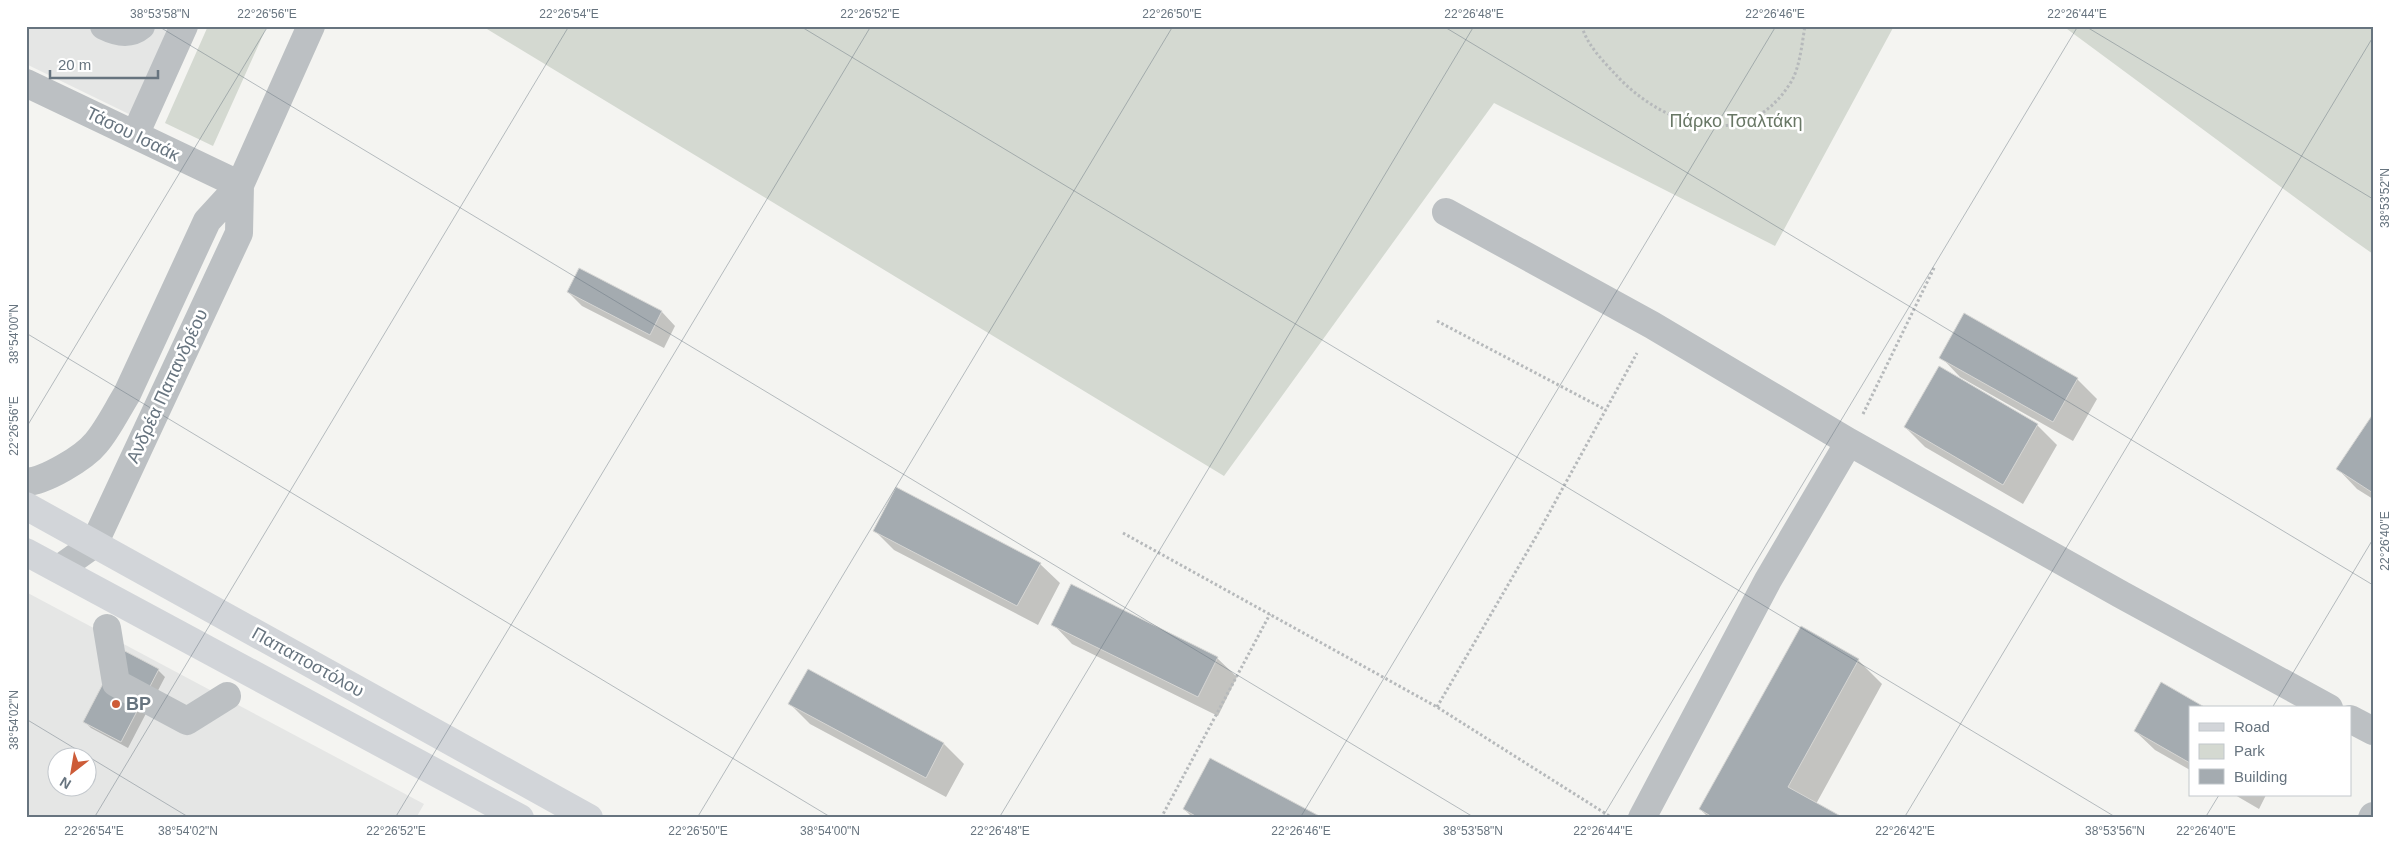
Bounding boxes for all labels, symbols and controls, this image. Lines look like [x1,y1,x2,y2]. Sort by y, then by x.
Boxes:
text: 38°53'58"N [130,7,190,21]
text: 22°26'56"E [237,7,297,21]
text: 22°26'54"E [539,7,599,21]
text: 22°26'52"E [840,7,900,21]
text: 22°26'50"E [1142,7,1202,21]
text: 22°26'48"E [1444,7,1504,21]
text: 22°26'46"E [1745,7,1805,21]
text: 22°26'44"E [2047,7,2107,21]
scale bar [50,48,158,80]
text: 20 m [58,56,91,73]
street label: Τάσου Ισαάκ [83,103,184,166]
park label: Πάρκο Τσαλτάκη [1670,111,1802,131]
text: 38°53'52"N [2378,168,2392,228]
text: 38°54'00"N [7,304,21,364]
street label: Ανδρέα Παπανδρέου [123,306,211,466]
text: 22°26'56"E [7,396,21,456]
text: 22°26'40"E [2378,511,2392,571]
street label: Παπαποστόλου [249,623,367,701]
text: 38°54'02"N [7,690,21,750]
place label: BP [126,694,151,714]
marker: BP [110,698,122,710]
legend [2189,706,2352,796]
text: Road [2234,718,2270,735]
text: Park [2234,742,2265,759]
north arrow [48,746,98,796]
text: Building [2234,768,2287,785]
text: N [57,774,74,793]
text: 22°26'54"E [64,824,124,838]
text: 38°54'02"N [158,824,218,838]
text: 22°26'52"E [366,824,426,838]
text: 22°26'50"E [668,824,728,838]
text: 38°54'00"N [800,824,860,838]
text: 22°26'48"E [970,824,1030,838]
text: 22°26'46"E [1271,824,1331,838]
text: 38°53'58"N [1443,824,1503,838]
text: 22°26'44"E [1573,824,1633,838]
text: 22°26'42"E [1875,824,1935,838]
text: 38°53'56"N [2085,824,2145,838]
text: 22°26'40"E [2176,824,2236,838]

